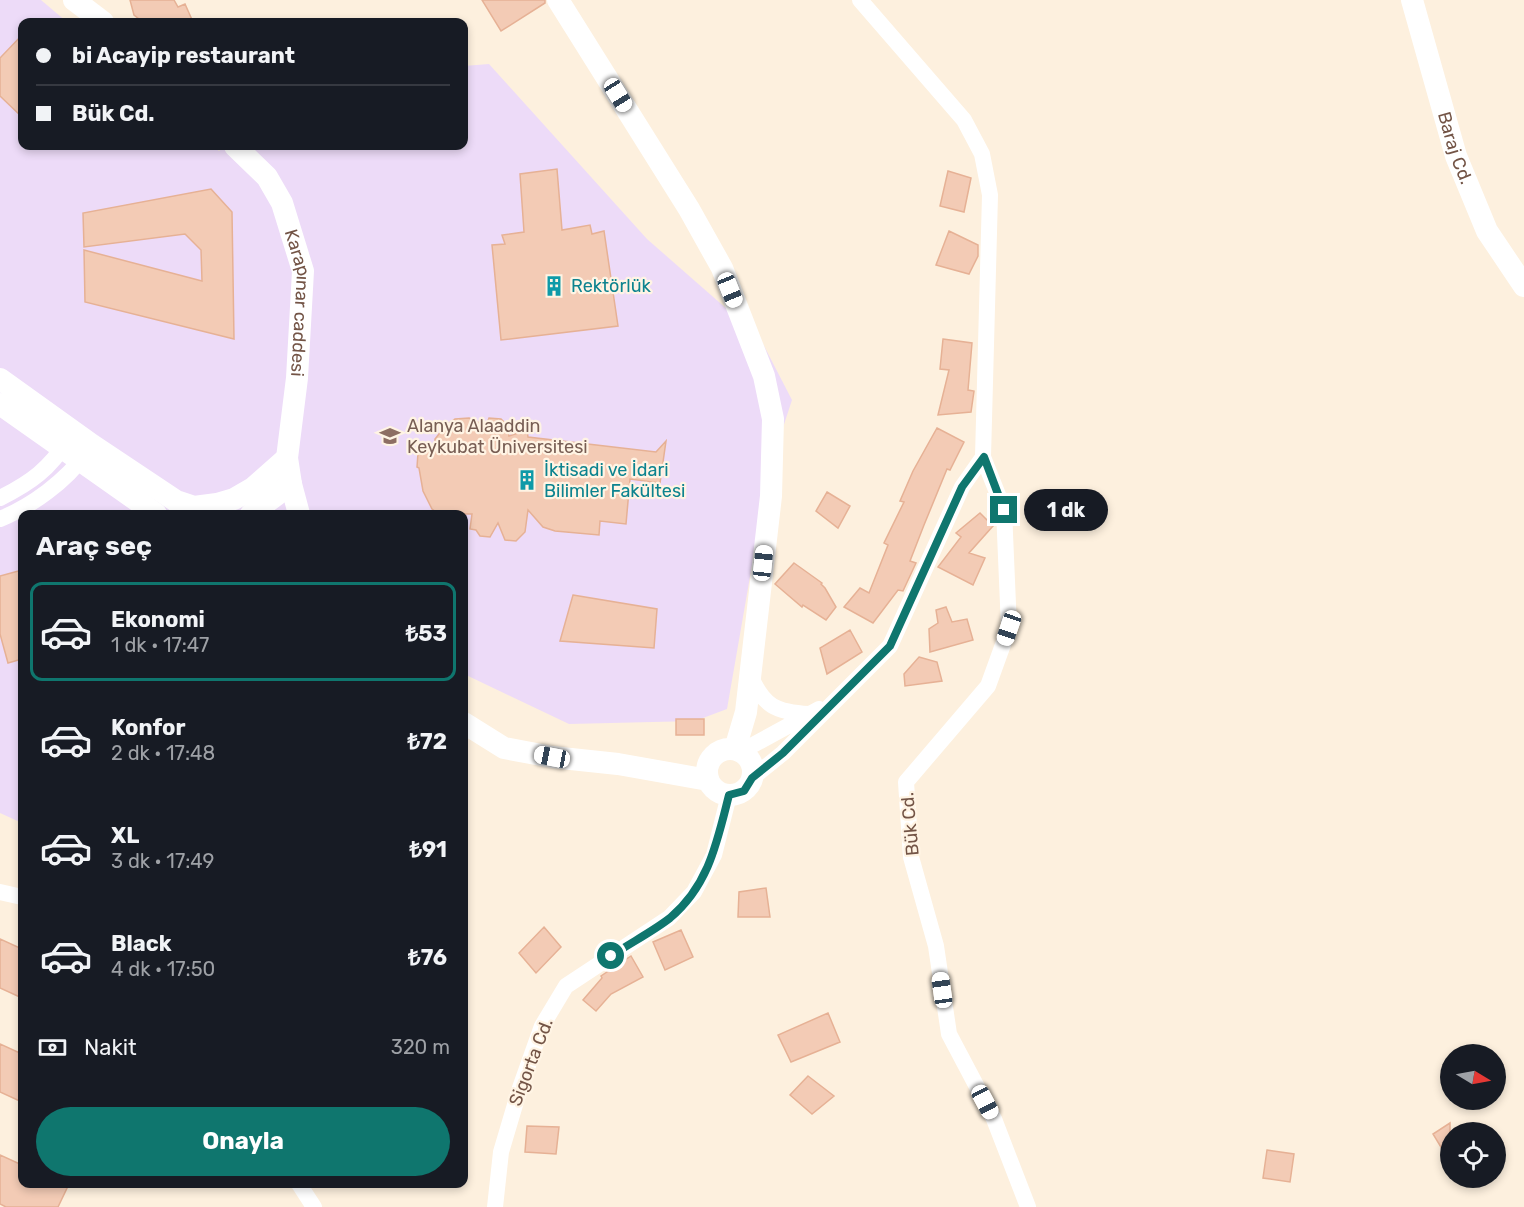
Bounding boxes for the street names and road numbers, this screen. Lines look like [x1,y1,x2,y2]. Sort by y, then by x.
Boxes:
street label: Baraj Cd. [1433,109,1477,187]
street label: Karapınar caddesi [280,226,315,377]
street label: Bük Cd. [896,791,924,857]
street label: Sigorta Cd. [504,1015,558,1109]

